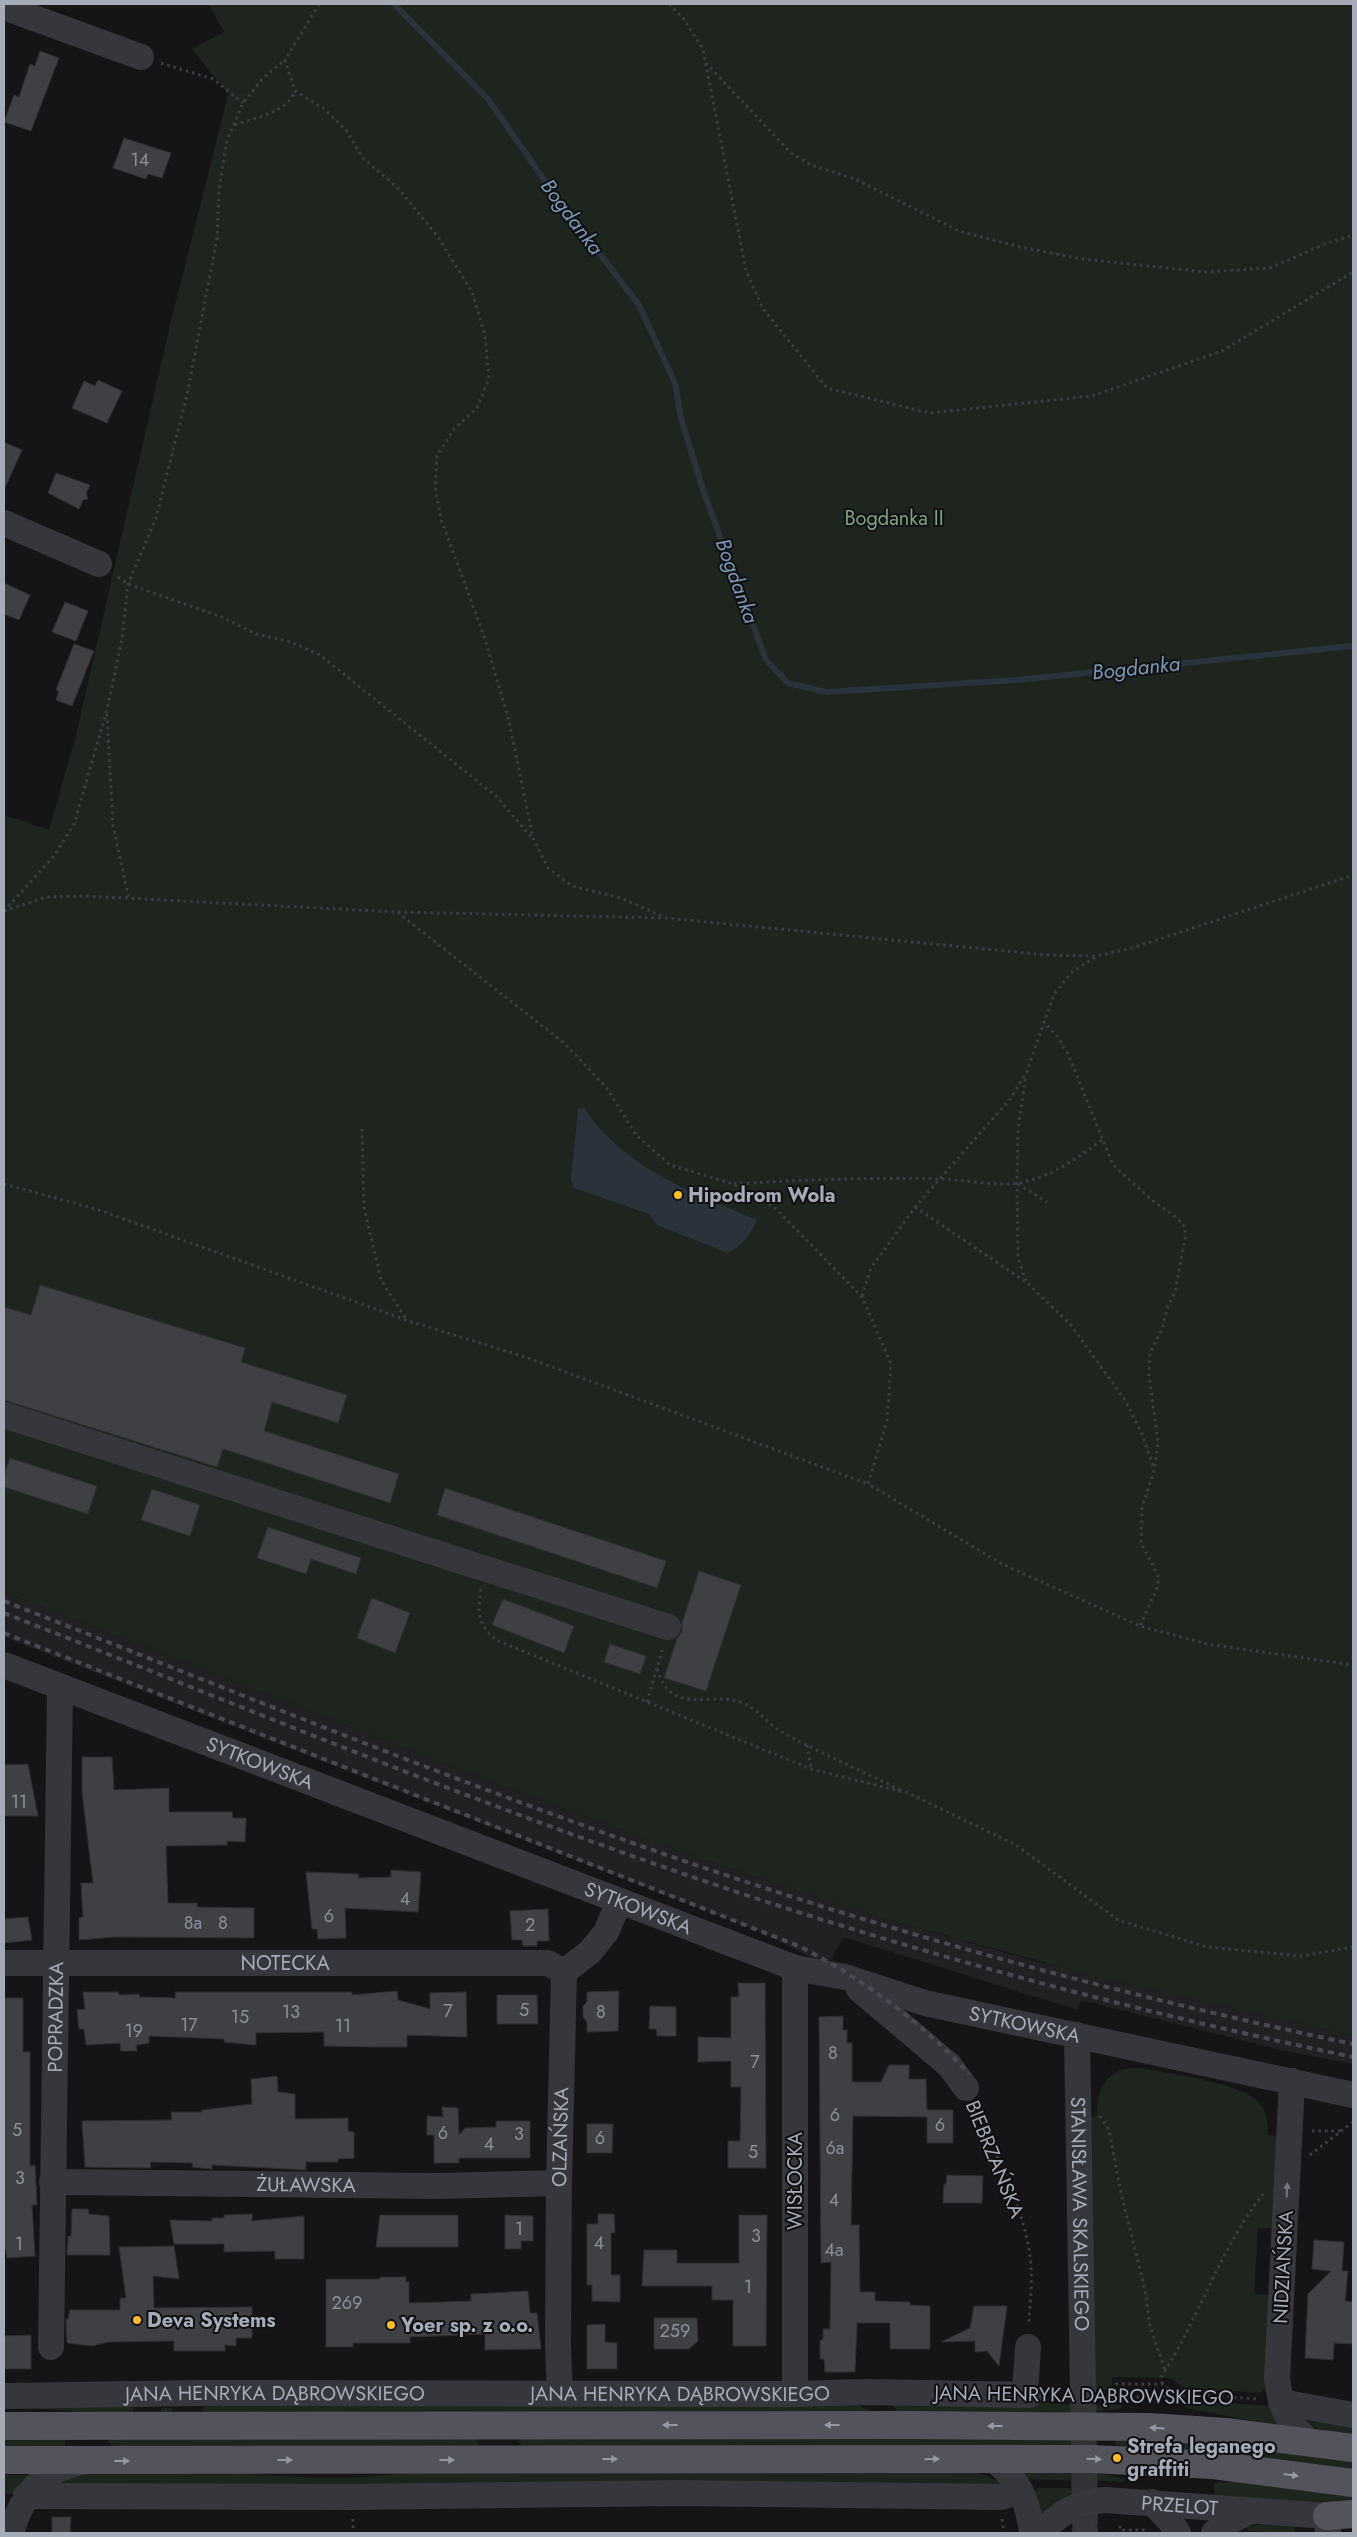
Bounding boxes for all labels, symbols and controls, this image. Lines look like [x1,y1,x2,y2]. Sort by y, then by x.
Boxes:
house number: 14 [131,147,149,173]
water label: Bogdanka [533,173,611,262]
park label: Bogdanka II [844,504,944,533]
water label: Bogdanka [708,534,766,628]
water label: Bogdanka [1090,648,1182,688]
place label: Hipodrom Wola [688,1181,836,1210]
marker: Hipodrom Wola [672,1189,684,1201]
street label: SYTKOWSKA [202,1730,318,1798]
house number: 11 [11,1789,27,1815]
street label: SYTKOWSKA [580,1875,697,1942]
house number: 4 [400,1886,410,1912]
house number: 6 [324,1903,334,1929]
house number: 8a [184,1910,202,1936]
house number: 8 [218,1910,228,1936]
house number: 2 [525,1912,535,1938]
street label: NOTECKA [240,1949,330,1978]
street label: POPRADZKA [41,1961,71,2073]
house number: 5 [519,1997,529,2023]
house number: 7 [443,1998,453,2024]
house number: 13 [282,1999,300,2025]
house number: 8 [596,1999,606,2025]
street label: SYTKOWSKA [966,1999,1084,2051]
house number: 15 [231,2004,249,2030]
house number: 17 [180,2012,198,2038]
house number: 11 [335,2013,351,2039]
house number: 19 [125,2018,143,2044]
house number: 8 [828,2040,838,2066]
house number: 7 [750,2049,760,2075]
street label: OLZAŃSKA [545,2086,576,2187]
street label: BIEBRZAŃSKA [958,2096,1032,2223]
street label: STANISŁAWA SKALSKIEGO [1063,2096,1096,2332]
house number: 6 [830,2102,840,2128]
house number: 6 [935,2112,945,2138]
house number: 5 [12,2117,22,2143]
house number: 6 [438,2120,448,2146]
house number: 3 [514,2121,524,2147]
house number: 6 [595,2125,605,2151]
house number: 4 [484,2131,494,2157]
street label: WISŁOCKA [781,2131,810,2230]
house number: 6a [825,2135,845,2161]
house number: 5 [748,2139,758,2165]
house number: 3 [15,2165,25,2191]
street label: ŻUŁAWSKA [256,2170,357,2200]
one-way arrow [1283,2182,1291,2198]
house number: 4 [829,2187,839,2213]
street label: NIDZIAŃSKA [1266,2209,1301,2324]
house number: 1 [515,2216,523,2242]
house number: 3 [751,2223,761,2249]
house number: 4 [594,2230,604,2256]
house number: 1 [15,2231,23,2257]
house number: 4a [824,2237,844,2263]
house number: 1 [744,2274,752,2300]
house number: 269 [332,2290,362,2316]
place label: Deva Systems [147,2306,276,2335]
place label: Yoer sp. z o.o. [400,2311,534,2340]
marker: Deva Systems [131,2314,143,2326]
house number: 259 [660,2318,690,2344]
marker: Yoer sp. z o.o. [385,2319,397,2331]
street label: JANA HENRYKA DĄBROWSKIEGO [931,2378,1234,2413]
street label: JANA HENRYKA DĄBROWSKIEGO [122,2379,425,2409]
street label: JANA HENRYKA DĄBROWSKIEGO [527,2379,830,2409]
one-way arrow [824,2421,840,2429]
one-way arrow [661,2422,677,2430]
one-way arrow [986,2422,1002,2430]
one-way arrow [1149,2423,1165,2431]
place label: Strefa leganego graffiti [1127,2432,1276,2484]
marker: Strefa leganego graffiti [1111,2452,1123,2464]
one-way arrow [602,2455,618,2463]
one-way arrow [924,2455,940,2463]
one-way arrow [1086,2455,1102,2463]
one-way arrow [277,2456,293,2464]
one-way arrow [440,2456,456,2464]
one-way arrow [115,2457,131,2465]
one-way arrow [1283,2471,1299,2479]
street label: PRZELOT [1140,2489,1220,2523]

